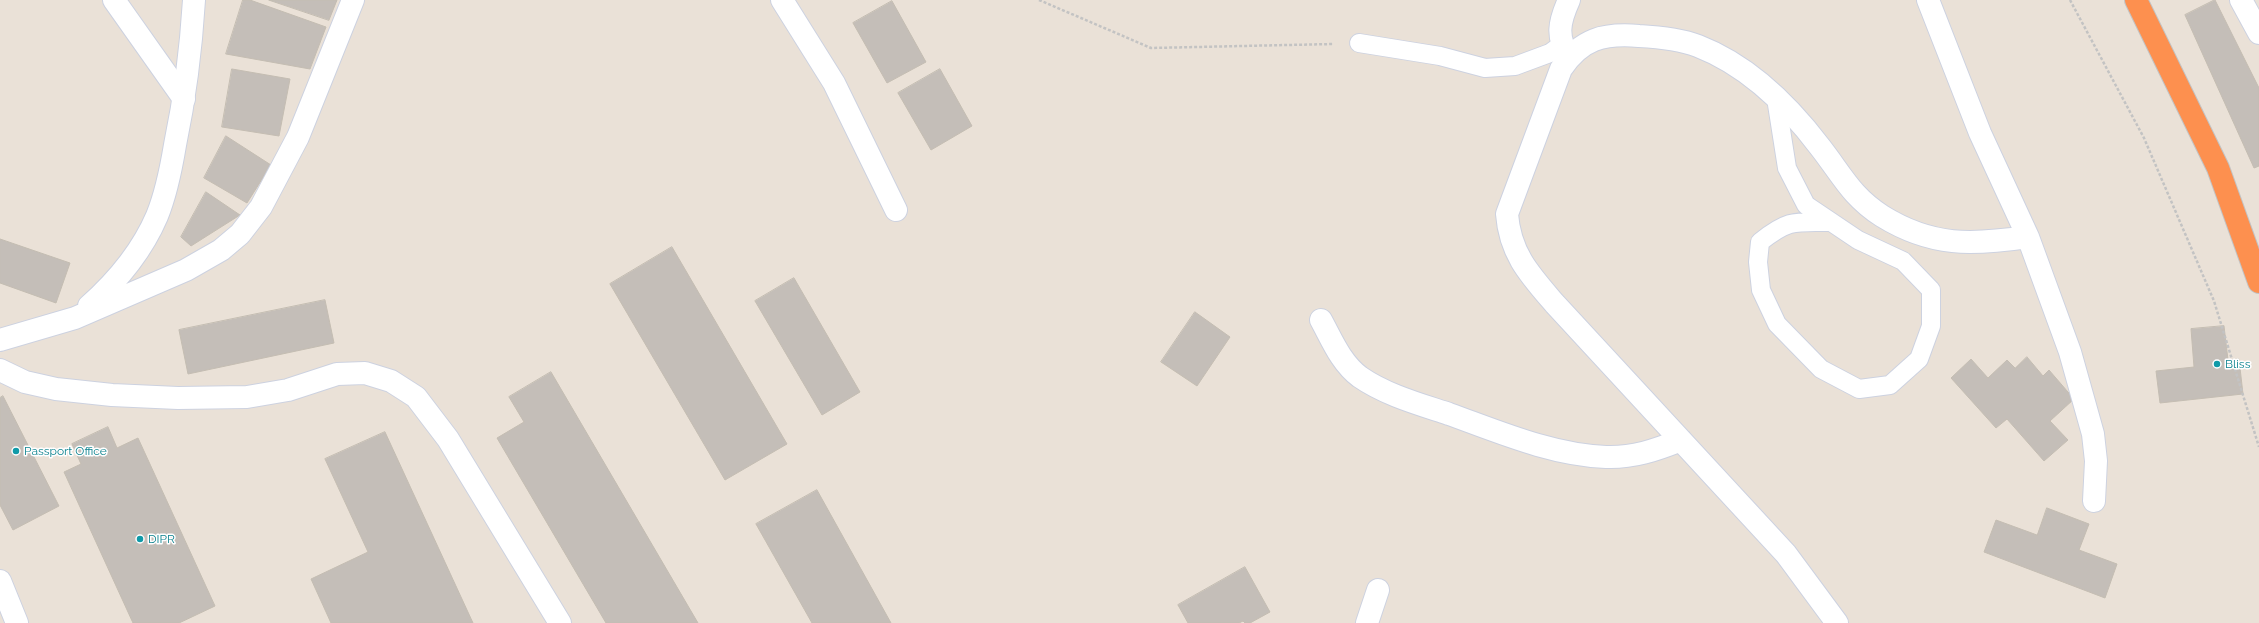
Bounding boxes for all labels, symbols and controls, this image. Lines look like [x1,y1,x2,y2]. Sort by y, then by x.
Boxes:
place label: Bliss [2225,357,2250,371]
marker: Bliss [2212,359,2222,369]
place label: Passport Office [24,444,107,458]
marker: Passport Office [11,446,21,456]
place label: DIPR [148,532,175,546]
marker: DIPR [135,534,145,544]

